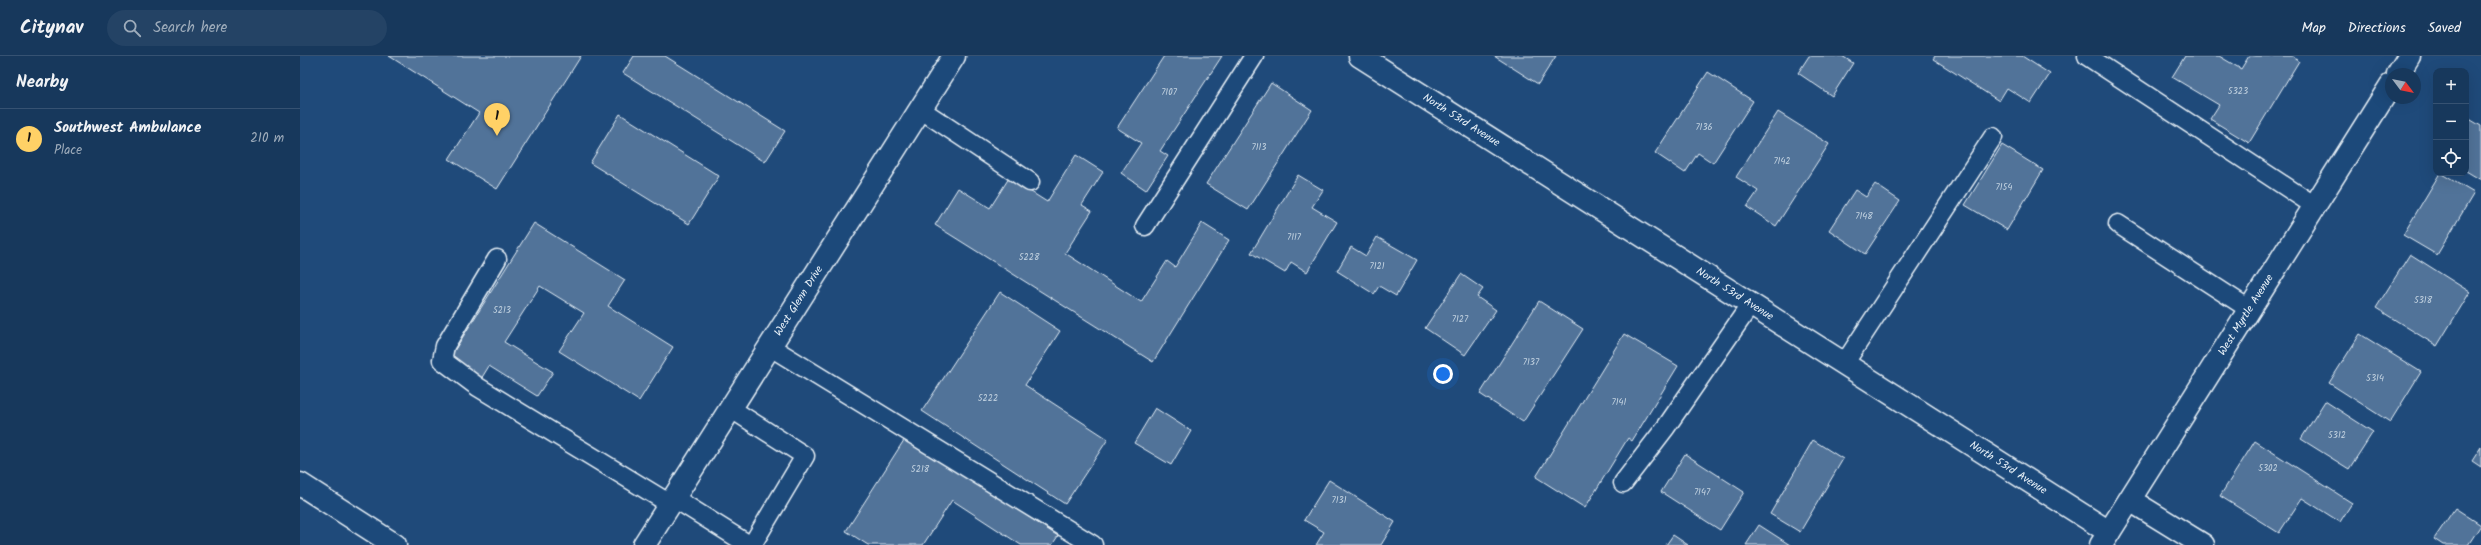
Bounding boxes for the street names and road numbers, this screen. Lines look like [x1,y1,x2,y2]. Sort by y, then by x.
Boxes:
street label: North 53rd Avenue [1419,89,1504,152]
street label: West Glenn Drive [770,262,828,340]
street label: North 53rd Avenue [1692,263,1777,326]
street label: West Myrtle Avenue [2214,271,2279,359]
street label: North 53rd Avenue [1966,436,2051,499]

